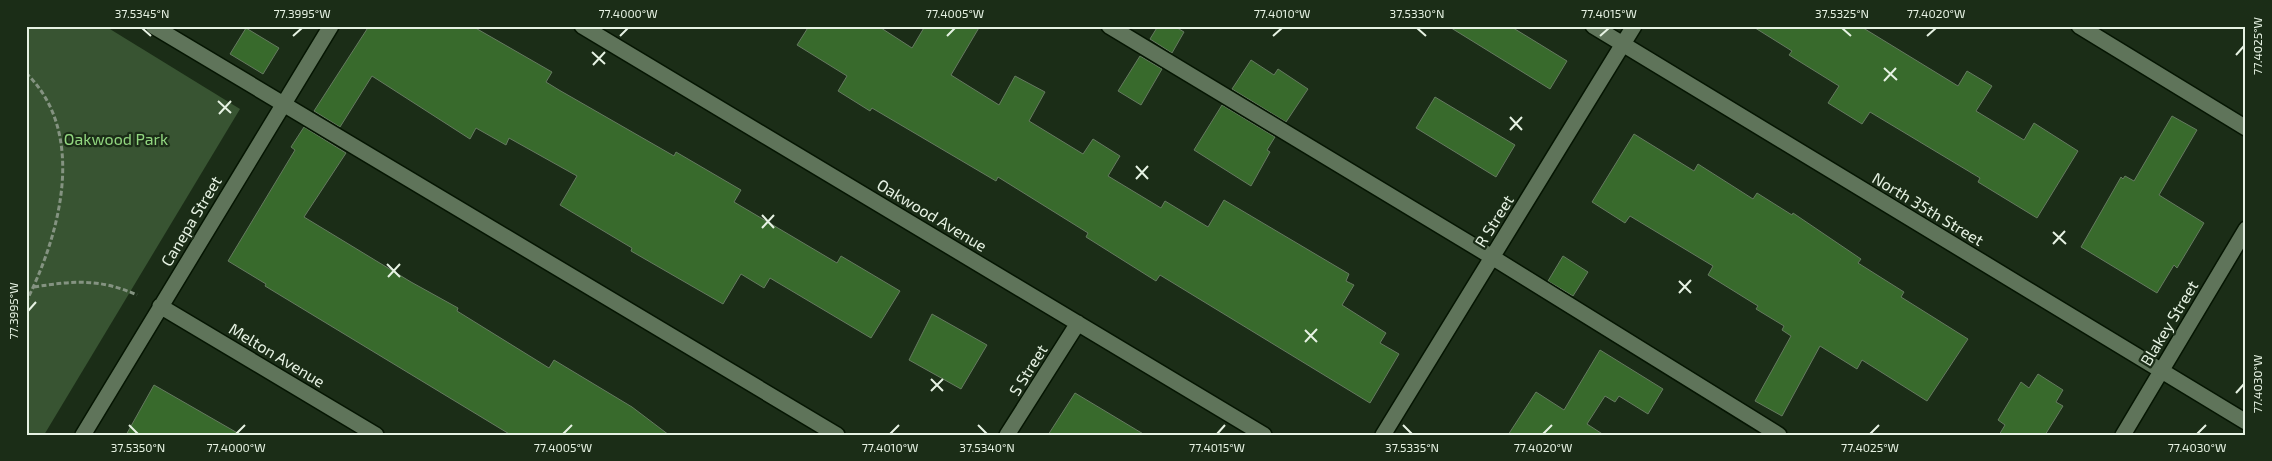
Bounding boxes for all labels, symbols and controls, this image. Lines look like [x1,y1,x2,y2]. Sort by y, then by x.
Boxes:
text: 37.5345°N [115,6,169,20]
text: 77.3995°W [273,6,331,20]
text: 77.4000°W [598,6,658,20]
text: 77.4005°W [926,6,984,20]
text: 77.4010°W [1254,6,1310,20]
text: 37.5330°N [1390,6,1444,20]
text: 77.4015°W [1581,6,1637,20]
text: 37.5325°N [1815,6,1869,20]
text: 77.4020°W [1907,6,1965,20]
text: 77.4025°W [2250,17,2264,75]
park label: Oakwood Park [64,129,168,148]
street label: North 35th Street [1869,168,1987,249]
street label: Canepa Street [156,172,225,269]
street label: Oakwood Avenue [874,174,991,255]
street label: R Street [1470,191,1517,250]
street label: Blakey Street [2136,277,2201,369]
text: 77.3995°W [6,282,20,340]
street label: Melton Avenue [226,318,329,391]
street label: S Street [1004,341,1051,399]
text: 77.4030°W [2250,355,2264,413]
text: 37.5350°N [111,440,165,454]
text: 77.4000°W [206,440,266,454]
text: 77.4005°W [534,440,592,454]
text: 77.4010°W [862,440,918,454]
text: 37.5340°N [959,440,1015,454]
text: 77.4015°W [1189,440,1245,454]
text: 37.5335°N [1385,440,1439,454]
text: 77.4020°W [1514,440,1572,454]
text: 77.4025°W [1841,440,1899,454]
text: 77.4030°W [2168,440,2226,454]

